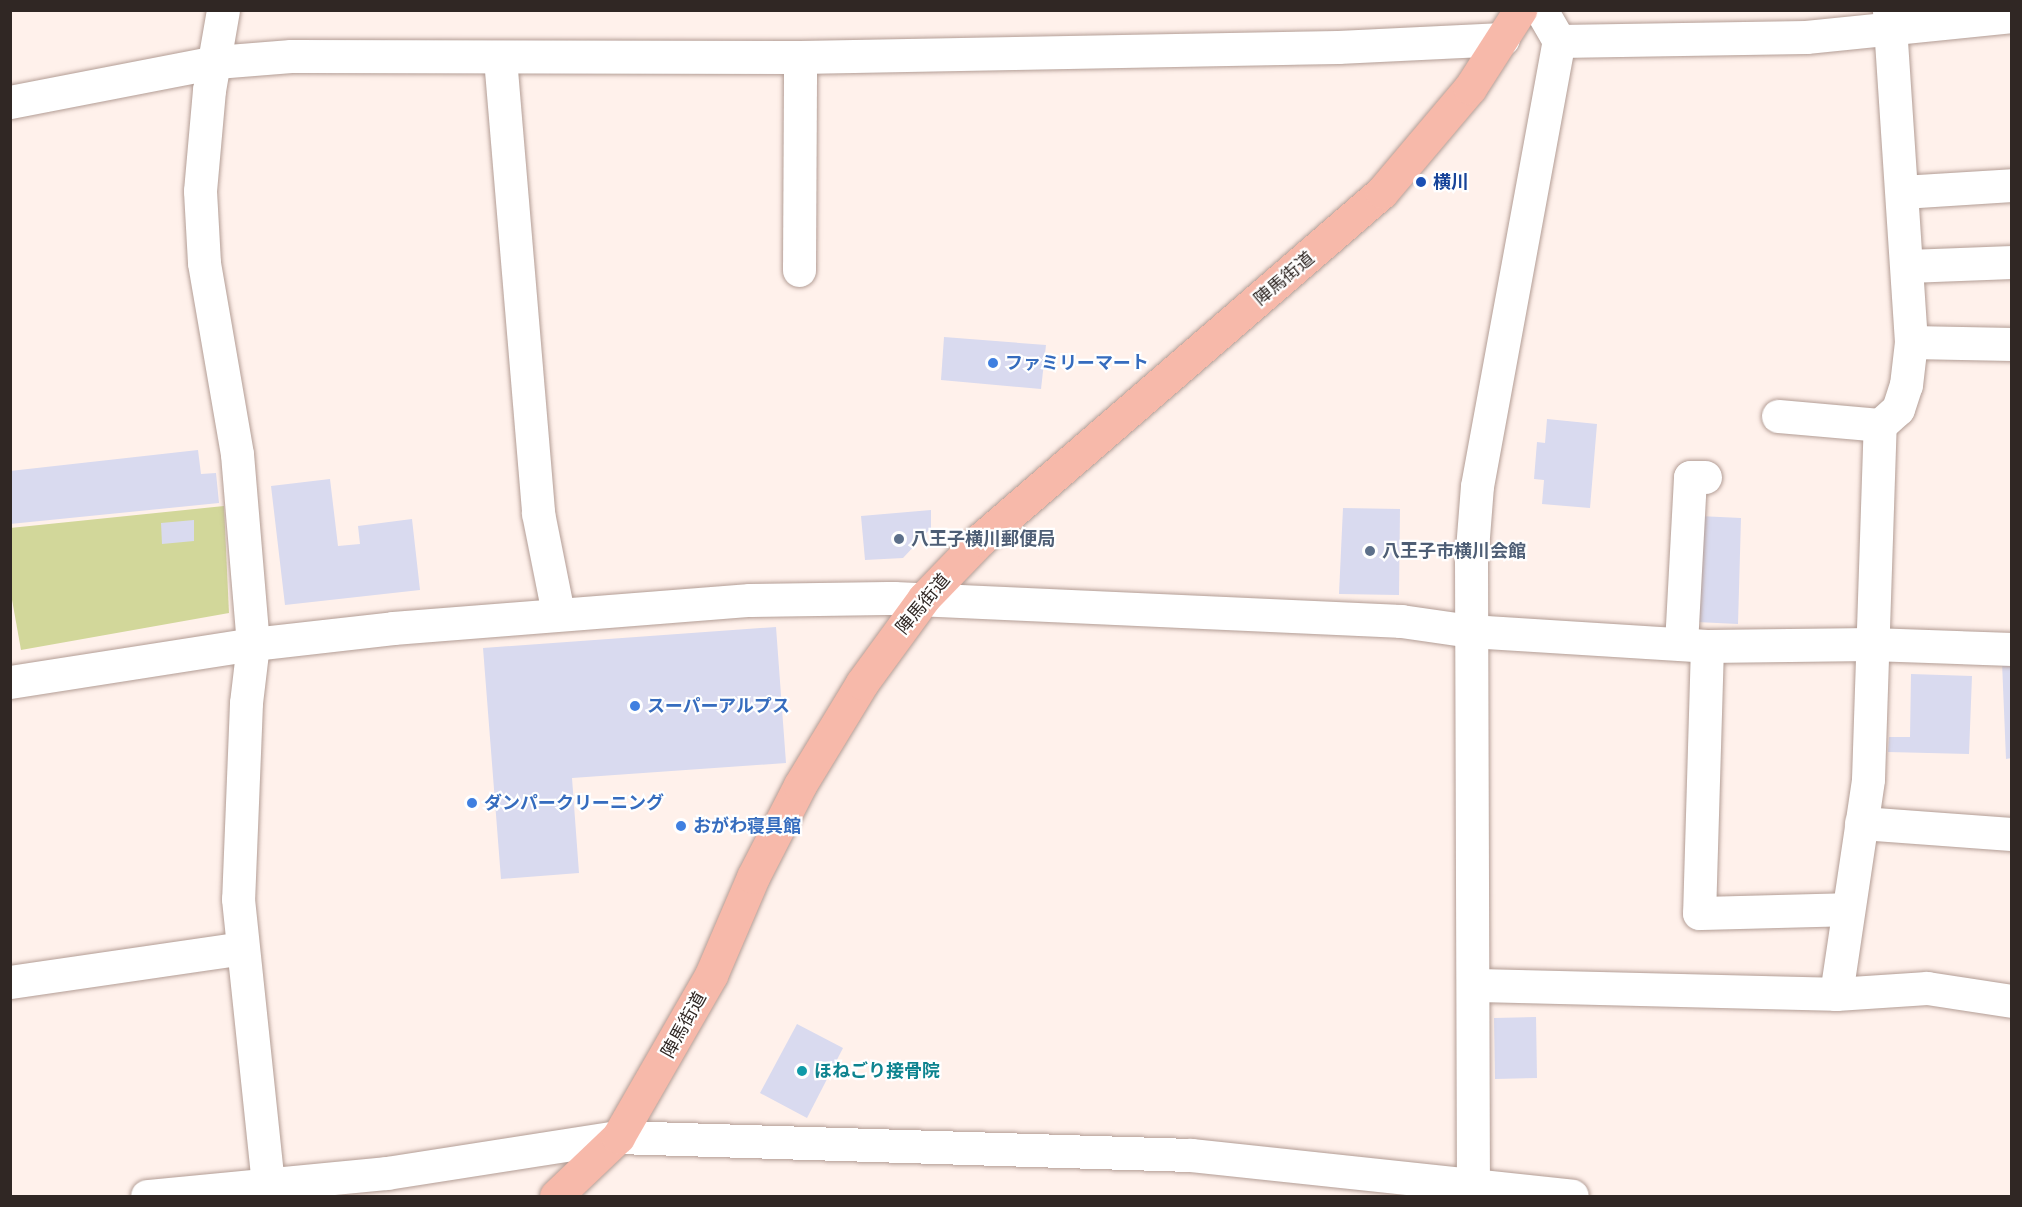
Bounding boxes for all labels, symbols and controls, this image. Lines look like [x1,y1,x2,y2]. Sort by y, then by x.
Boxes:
place label: 横川 [1433,171,1469,193]
marker: 横川 [1414,175,1428,189]
street label: 陣馬街道 [1249,248,1319,310]
place label: ファミリーマート [1005,352,1149,374]
marker: ファミリーマート [986,356,1000,370]
place label: 八王子横川郵便局 [911,528,1055,550]
marker: 八王子横川郵便局 [892,532,906,546]
place label: 八王子市横川会館 [1382,540,1526,562]
marker: 八王子市横川会館 [1363,544,1377,558]
street label: 陣馬街道 [892,569,954,639]
place label: スーパーアルプス [647,695,791,717]
marker: スーパーアルプス [628,699,642,713]
place label: ダンパークリーニング [484,792,664,814]
marker: ダンパークリーニング [465,796,479,810]
place label: おがわ寝具館 [693,815,801,837]
marker: おがわ寝具館 [674,819,688,833]
street label: 陣馬街道 [657,988,711,1062]
place label: ほねごり接骨院 [814,1060,940,1082]
marker: ほねごり接骨院 [795,1064,809,1078]

